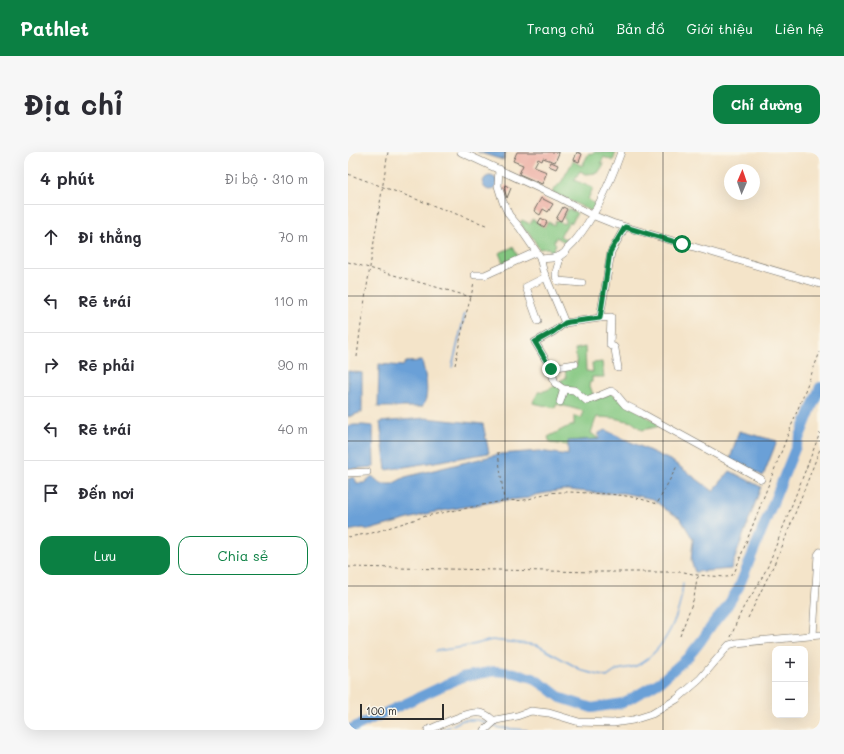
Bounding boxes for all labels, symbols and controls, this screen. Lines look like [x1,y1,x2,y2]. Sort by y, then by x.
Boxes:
text: Pathlet [20,16,89,41]
text: Trang chủ [527,19,594,38]
text: Bản đồ [616,19,664,38]
text: Giới thiệu [686,19,753,38]
text: Liên hệ [775,19,824,38]
button: Chỉ đường [713,85,820,124]
text: Địa chỉ [24,86,124,122]
north arrow [724,164,760,200]
text: 4 phút [40,167,95,189]
text: Đi bộ · 310 m [225,170,308,187]
icon: ahead [40,226,62,248]
text: Đi thẳng [78,227,141,247]
text: 70 m [278,228,308,245]
route start [673,235,691,253]
icon: left [40,290,62,312]
text: Rẽ trái [78,291,131,311]
text: 110 m [274,292,308,309]
icon: right [40,354,62,376]
text: Rẽ phải [78,355,135,375]
text: 90 m [278,356,308,373]
route end [542,360,560,378]
icon: left [40,418,62,440]
text: Rẽ trái [78,419,131,439]
text: 40 m [278,420,308,437]
icon: arrive [40,482,62,504]
text: Đến nơi [78,483,134,503]
button: Lưu [40,536,170,575]
button: Chia sẻ [178,536,308,575]
map controls [772,646,808,718]
button: + [772,646,808,682]
button: − [772,682,808,718]
scale bar [360,702,444,721]
text: 100 m [366,703,397,718]

